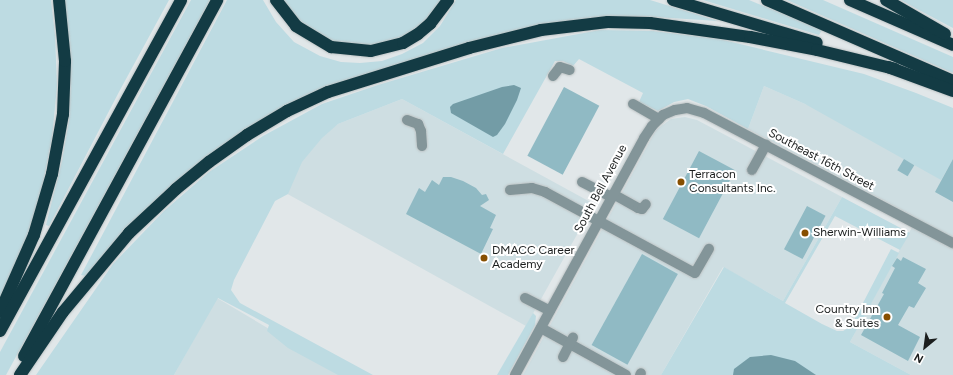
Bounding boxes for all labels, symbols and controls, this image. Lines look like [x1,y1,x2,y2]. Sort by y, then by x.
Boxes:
street label: Southeast 16th Street [766,126,876,194]
street label: South Bell Avenue [572,142,630,236]
place label: Terracon Consultants Inc. [689,168,776,196]
marker: Terracon Consultants Inc. [676,177,686,187]
place label: Sherwin-Williams [813,226,906,240]
marker: Sherwin-Williams [800,228,810,238]
place label: DMACC Career Academy [492,244,575,272]
marker: DMACC Career Academy [479,253,489,263]
place label: Country Inn & Suites [815,303,879,331]
marker: Country Inn & Suites [882,312,892,322]
north arrow [905,327,945,367]
text: N [912,350,926,366]

